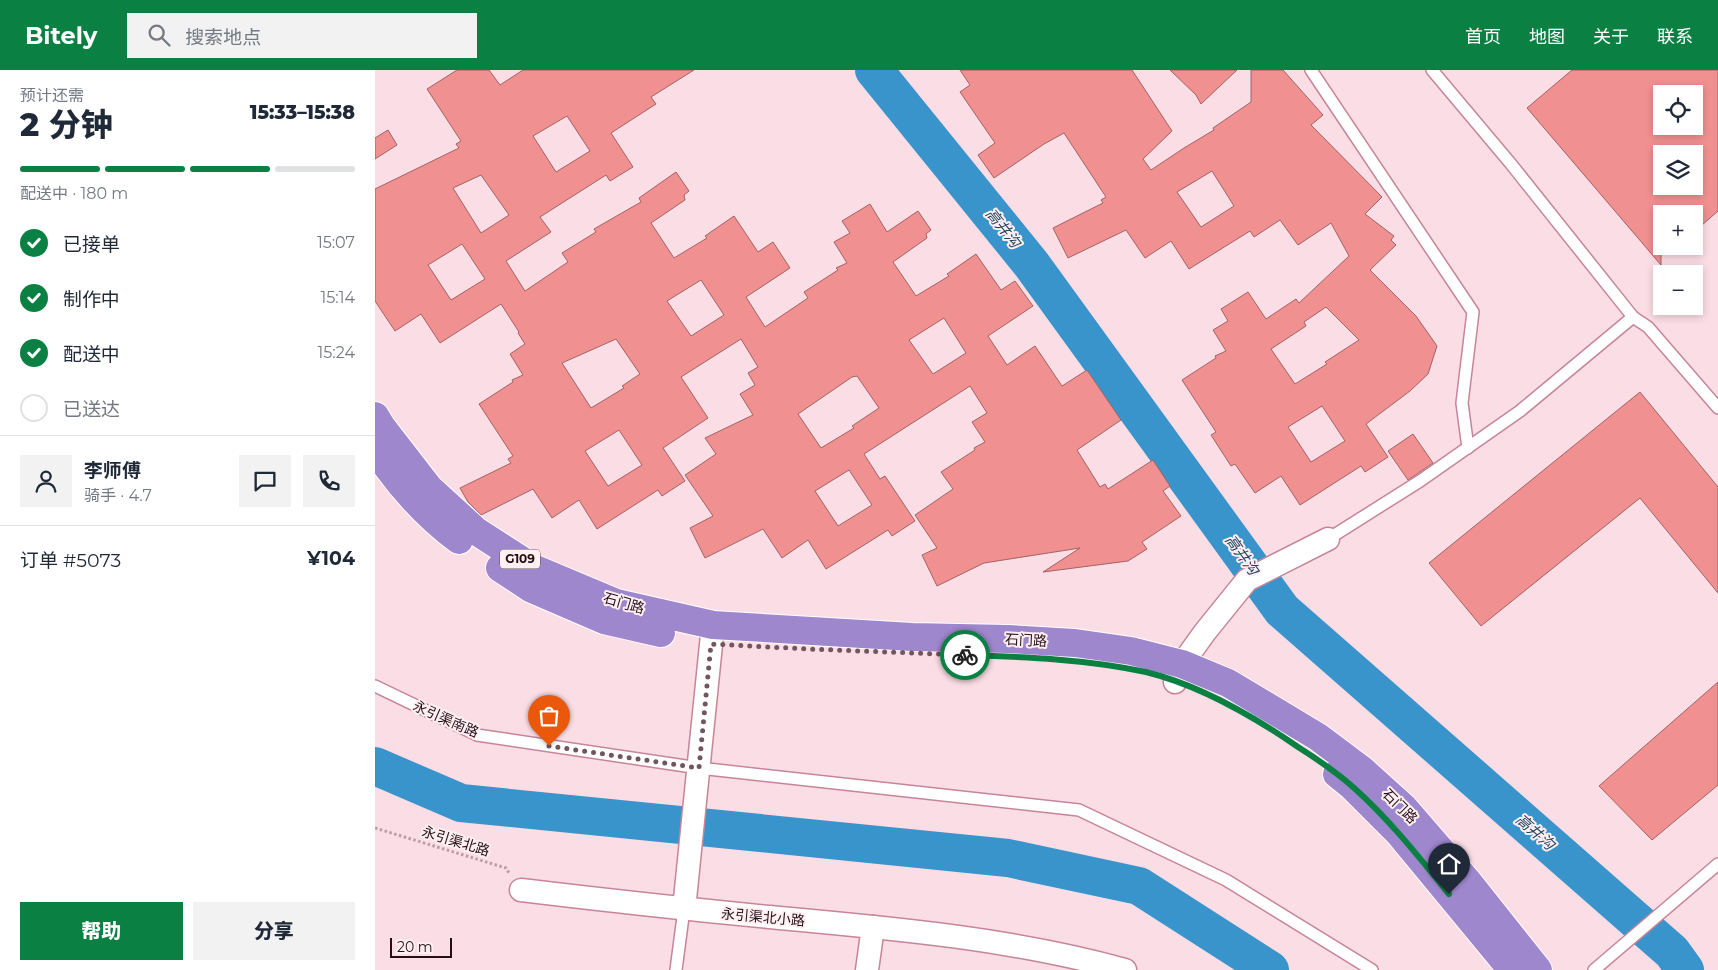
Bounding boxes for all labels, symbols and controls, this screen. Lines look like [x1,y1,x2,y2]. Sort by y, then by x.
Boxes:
search box [127,13,477,58]
text: Bitely [25,21,97,50]
icon: search [145,21,173,49]
text: 搜索地点 [185,26,261,49]
text: 首页 [1465,26,1501,48]
text: 地图 [1529,26,1565,48]
text: 关于 [1593,26,1629,48]
text: 联系 [1657,26,1693,48]
map controls [1653,85,1703,315]
button: locate [1653,85,1703,135]
text: 预计还需 [20,86,84,105]
text: 15:33–15:38 [250,101,355,124]
text: 2 分钟 [20,105,112,144]
button: layers [1653,145,1703,195]
text: 配送中 · 180 m [20,184,128,203]
water label: 高井沟 [982,204,1026,253]
button: + [1653,205,1703,255]
icon: check [20,229,48,257]
text: 已接单 [63,233,120,256]
text: 15:07 [317,233,355,252]
button: − [1653,265,1703,315]
icon: check [20,284,48,312]
text: 制作中 [63,288,120,311]
text: 15:14 [320,288,355,307]
icon: check [20,339,48,367]
text: 配送中 [63,343,120,366]
text: 15:24 [317,343,355,362]
text: 已送达 [63,398,120,421]
button: person [20,455,72,507]
button: chat [239,455,291,507]
button: phone [303,455,355,507]
text: 李师傅 [84,459,141,482]
text: 骑手 · 4.7 [84,486,152,505]
water label: 高井沟 [1221,531,1264,580]
text: ¥104 [307,547,355,570]
text: 订单 #5073 [20,549,121,572]
road number: G109 [500,549,540,568]
street label: 石门路 [601,589,647,617]
courier [940,630,990,680]
street label: 石门路 [1005,630,1047,650]
icon: bike [951,641,979,669]
pin [528,695,570,746]
street label: 永引渠南路 [410,697,482,741]
icon: bag [535,702,563,730]
street label: 石门路 [1379,785,1421,827]
water label: 高井沟 [1512,810,1560,855]
street label: 永引渠北路 [420,822,492,860]
pin [1428,843,1470,894]
icon: home [1435,850,1463,878]
button: 帮助 [20,902,183,960]
button: 分享 [193,902,355,960]
street label: 永引渠北小路 [720,904,806,930]
scale bar [390,935,453,958]
text: 20 m [397,938,433,956]

